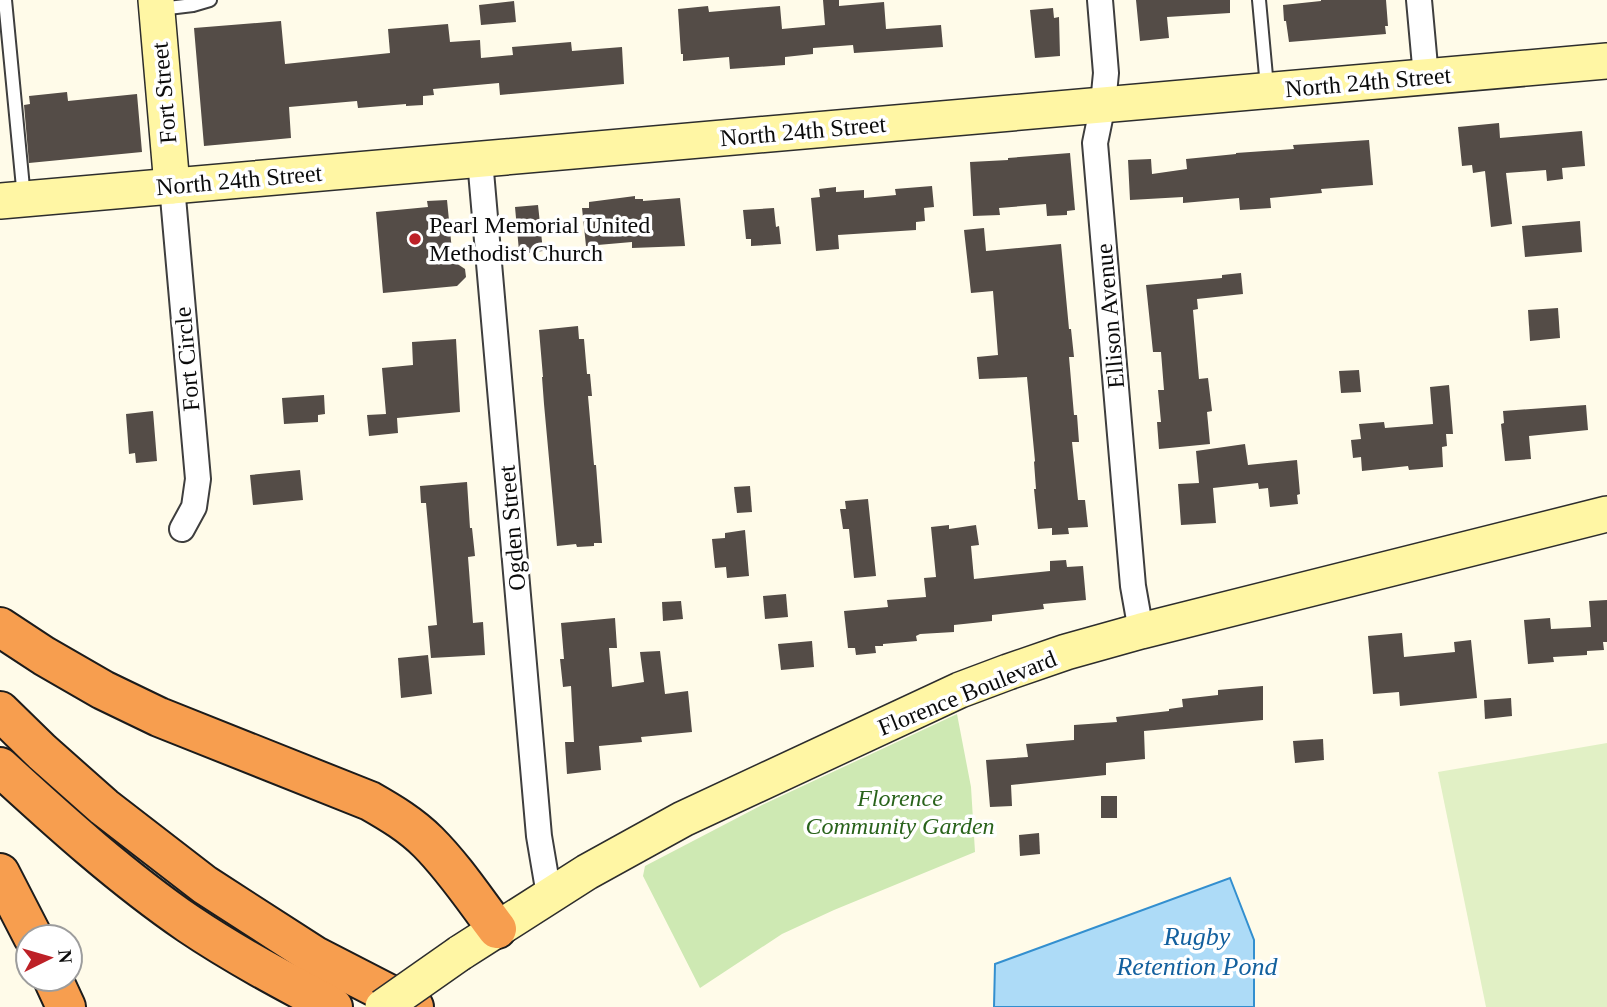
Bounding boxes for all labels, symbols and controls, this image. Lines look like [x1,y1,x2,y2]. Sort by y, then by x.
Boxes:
street label: Fort Street [147,41,181,145]
street label: North 24th Street [1284,62,1452,102]
street label: North 24th Street [719,111,887,151]
street label: North 24th Street [155,160,323,200]
place label: Pearl Memorial United Methodist Church [429,212,650,266]
marker: Pearl Memorial United Methodist Church [407,231,423,247]
street label: Ellison Avenue [1091,242,1129,390]
street label: Fort Circle [169,306,205,412]
street label: Ogden Street [494,464,530,592]
street label: Florence Boulevard [874,645,1060,741]
park label: Florence Community Garden [805,785,995,839]
water label: Rugby Retention Pond [1115,922,1279,981]
north arrow [14,923,84,993]
text: N [54,949,77,965]

